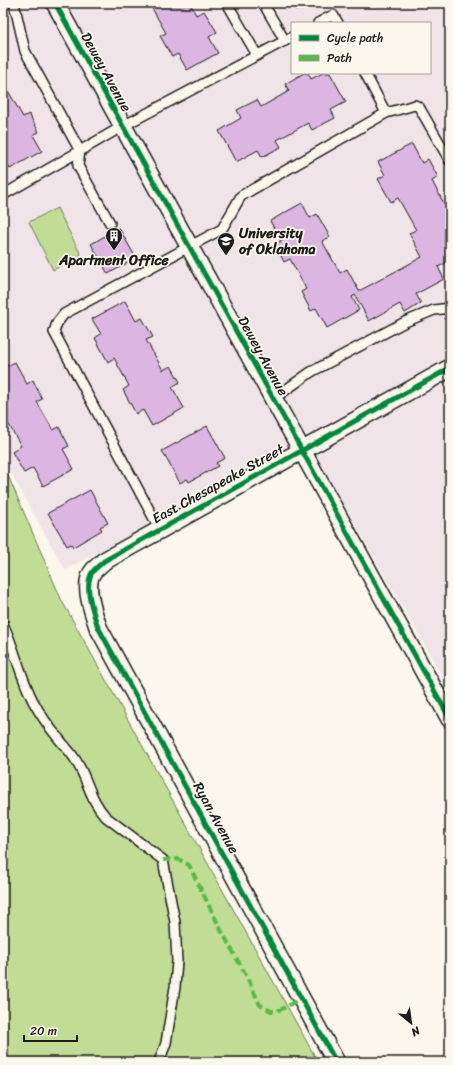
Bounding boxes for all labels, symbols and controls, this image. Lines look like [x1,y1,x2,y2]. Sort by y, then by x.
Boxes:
legend [291,22,431,74]
street label: Dewey Avenue [74,27,138,117]
text: Cycle path [327,27,383,49]
text: Path [327,47,352,69]
place label: University of Oklahoma [239,221,316,262]
building icon: Apartment Office [104,226,124,251]
school or university icon: University of Oklahoma [216,231,236,256]
place label: Apartment Office [58,248,169,273]
street label: Dewey Avenue [231,311,295,401]
street label: East Chesapeake Street [147,437,290,531]
street label: Ryan Avenue [186,777,246,859]
north arrow [391,1003,431,1043]
scale bar [24,1017,77,1043]
text: 20 m [30,1020,57,1042]
text: N [407,1021,424,1042]

